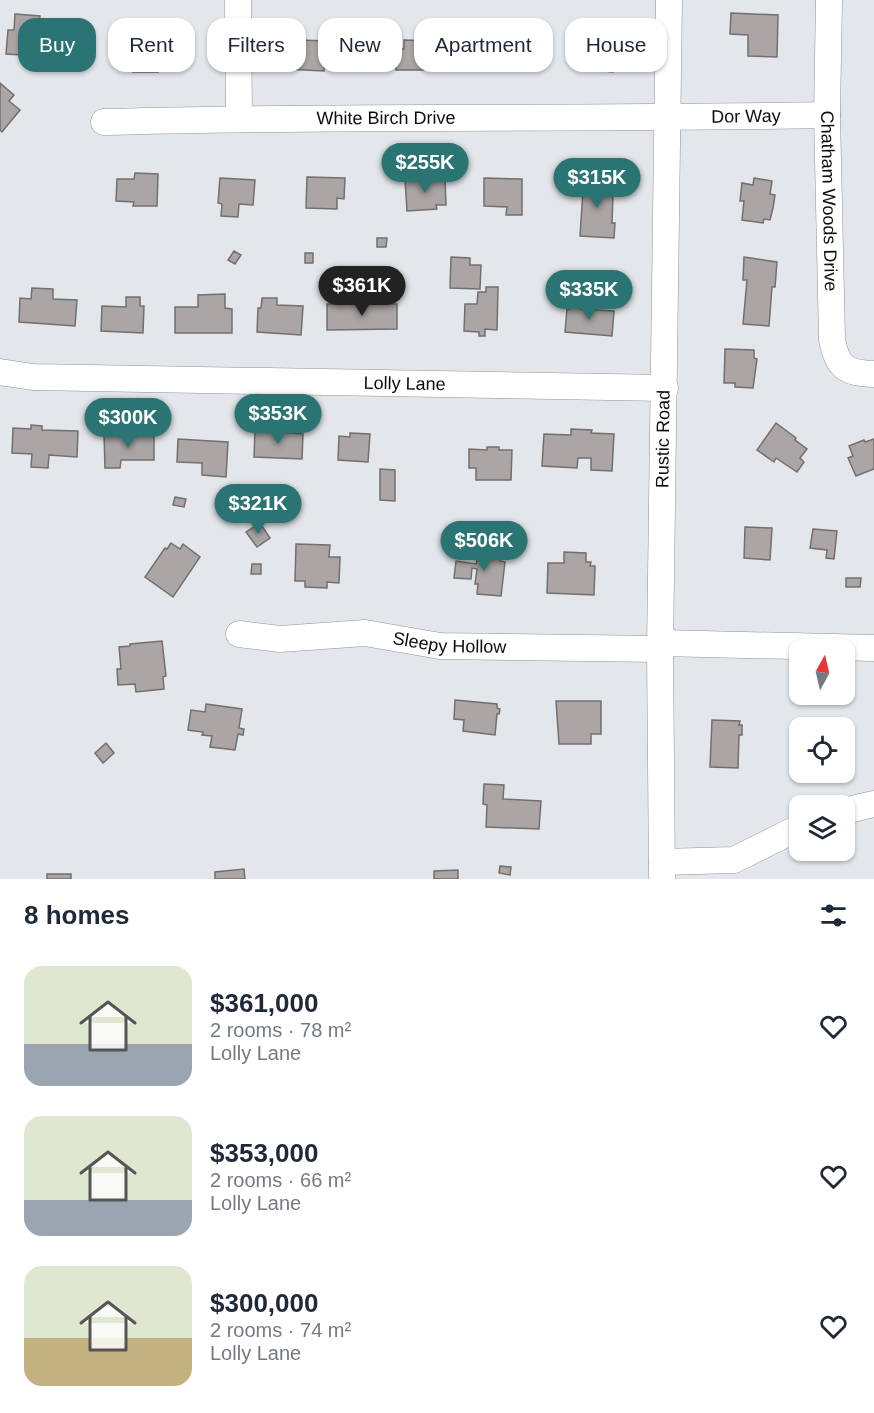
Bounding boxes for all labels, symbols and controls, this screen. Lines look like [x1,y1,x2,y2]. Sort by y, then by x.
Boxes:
chip: Buy [18,18,96,72]
chip: Rent [108,18,195,72]
chip: Filters [207,18,306,72]
chip: New [318,18,402,72]
chip: Apartment [414,18,553,72]
chip: House [565,18,667,72]
street label: Dor Way [711,106,781,127]
street label: White Birch Drive [316,108,456,128]
street label: Chatham Woods Drive [817,110,841,292]
pin: $255K [383,143,467,194]
text: $255K [396,151,454,173]
pin: $315K [555,158,639,209]
text: $315K [568,166,626,188]
pin: $361K [320,266,404,317]
pin: $335K [547,270,631,321]
text: $361K [333,274,391,296]
text: $335K [560,278,618,300]
street label: Lolly Lane [363,373,446,394]
street label: Rustic Road [652,390,674,488]
pin: $353K [236,394,320,445]
pin: $300K [86,398,170,449]
text: $353K [249,402,307,424]
text: $300K [99,406,157,428]
pin: $321K [216,484,300,535]
text: $321K [229,492,287,514]
pin: $506K [442,521,526,572]
text: $506K [455,529,513,551]
street label: Sleepy Hollow [391,628,508,657]
north arrow [789,639,855,705]
map controls [789,639,855,861]
button: locate [789,717,855,783]
button: layers [789,795,855,861]
icon: filters [817,899,850,932]
text: 8 homes [24,900,130,930]
text: $361,000 [210,988,318,1018]
icon: home [72,990,144,1062]
icon: heart [817,1010,850,1043]
text: 2 rooms · 78 m² [210,1019,351,1041]
text: Lolly Lane [210,1042,301,1064]
text: $353,000 [210,1138,318,1168]
icon: home [72,1140,144,1212]
icon: heart [817,1160,850,1193]
text: 2 rooms · 66 m² [210,1169,351,1191]
text: Lolly Lane [210,1192,301,1214]
text: $300,000 [210,1288,318,1318]
icon: home [72,1290,144,1362]
icon: heart [817,1310,850,1343]
text: 2 rooms · 74 m² [210,1319,351,1341]
text: Lolly Lane [210,1342,301,1364]

